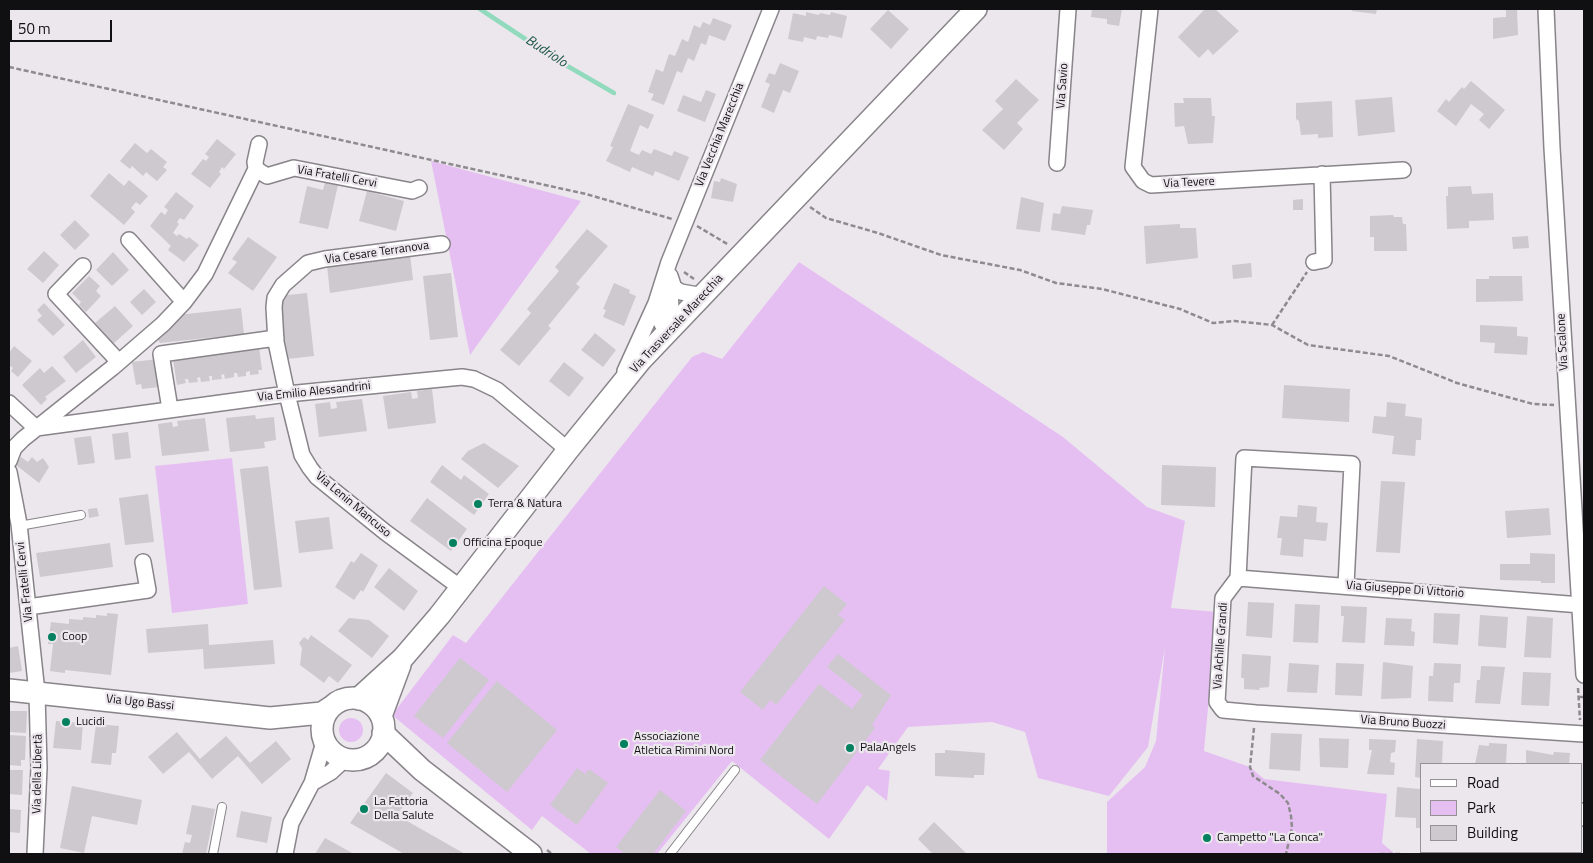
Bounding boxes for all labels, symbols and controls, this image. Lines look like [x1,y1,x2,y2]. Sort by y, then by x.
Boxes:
scale bar [12,10,115,42]
text: 50 m [18,17,51,40]
water label: Budriolo [522,32,570,72]
street label: Via Savio [1054,63,1072,109]
street label: Via Vecchia Marecchia [693,81,747,189]
street label: Via Fratelli Cervi [296,163,378,191]
street label: Via Tevere [1163,174,1215,192]
street label: Via Cesare Terranova [324,239,430,267]
street label: Via Trasversale Marecchia [627,272,727,376]
street label: Via Scalone [1554,313,1572,371]
street label: Via Emilio Alessandrini [257,379,371,405]
street label: Via Lenin Mancuso [312,469,394,541]
place label: Terra & Natura [488,497,562,511]
marker: Terra & Natura [472,498,484,510]
place label: Officina Epoque [463,536,542,550]
marker: Officina Epoque [447,537,459,549]
street label: Via Fratelli Cervi [14,541,36,623]
street label: Via Giuseppe Di Vittorio [1346,579,1464,601]
street label: Via Achille Grandi [1211,602,1231,690]
place label: Coop [62,630,87,644]
marker: Coop [46,631,58,643]
street label: Via Ugo Bassi [105,692,175,714]
street label: Via Bruno Buozzi [1360,713,1446,733]
place label: Lucidi [76,715,105,729]
marker: Lucidi [60,716,72,728]
place label: Associazione Atletica Rimini Nord [634,730,734,758]
street label: Via della Libertà [30,734,46,814]
marker: Associazione Atletica Rimini Nord [618,738,630,750]
place label: PalaAngels [860,741,916,755]
marker: PalaAngels [844,742,856,754]
legend [1420,763,1583,853]
text: Road [1467,771,1499,794]
place label: La Fattoria Della Salute [374,795,434,823]
text: Park [1467,796,1496,819]
marker: La Fattoria Della Salute [358,803,370,815]
text: Building [1467,821,1518,844]
place label: Campetto "La Conca" [1217,831,1323,845]
marker: Campetto "La Conca" [1201,832,1213,844]

